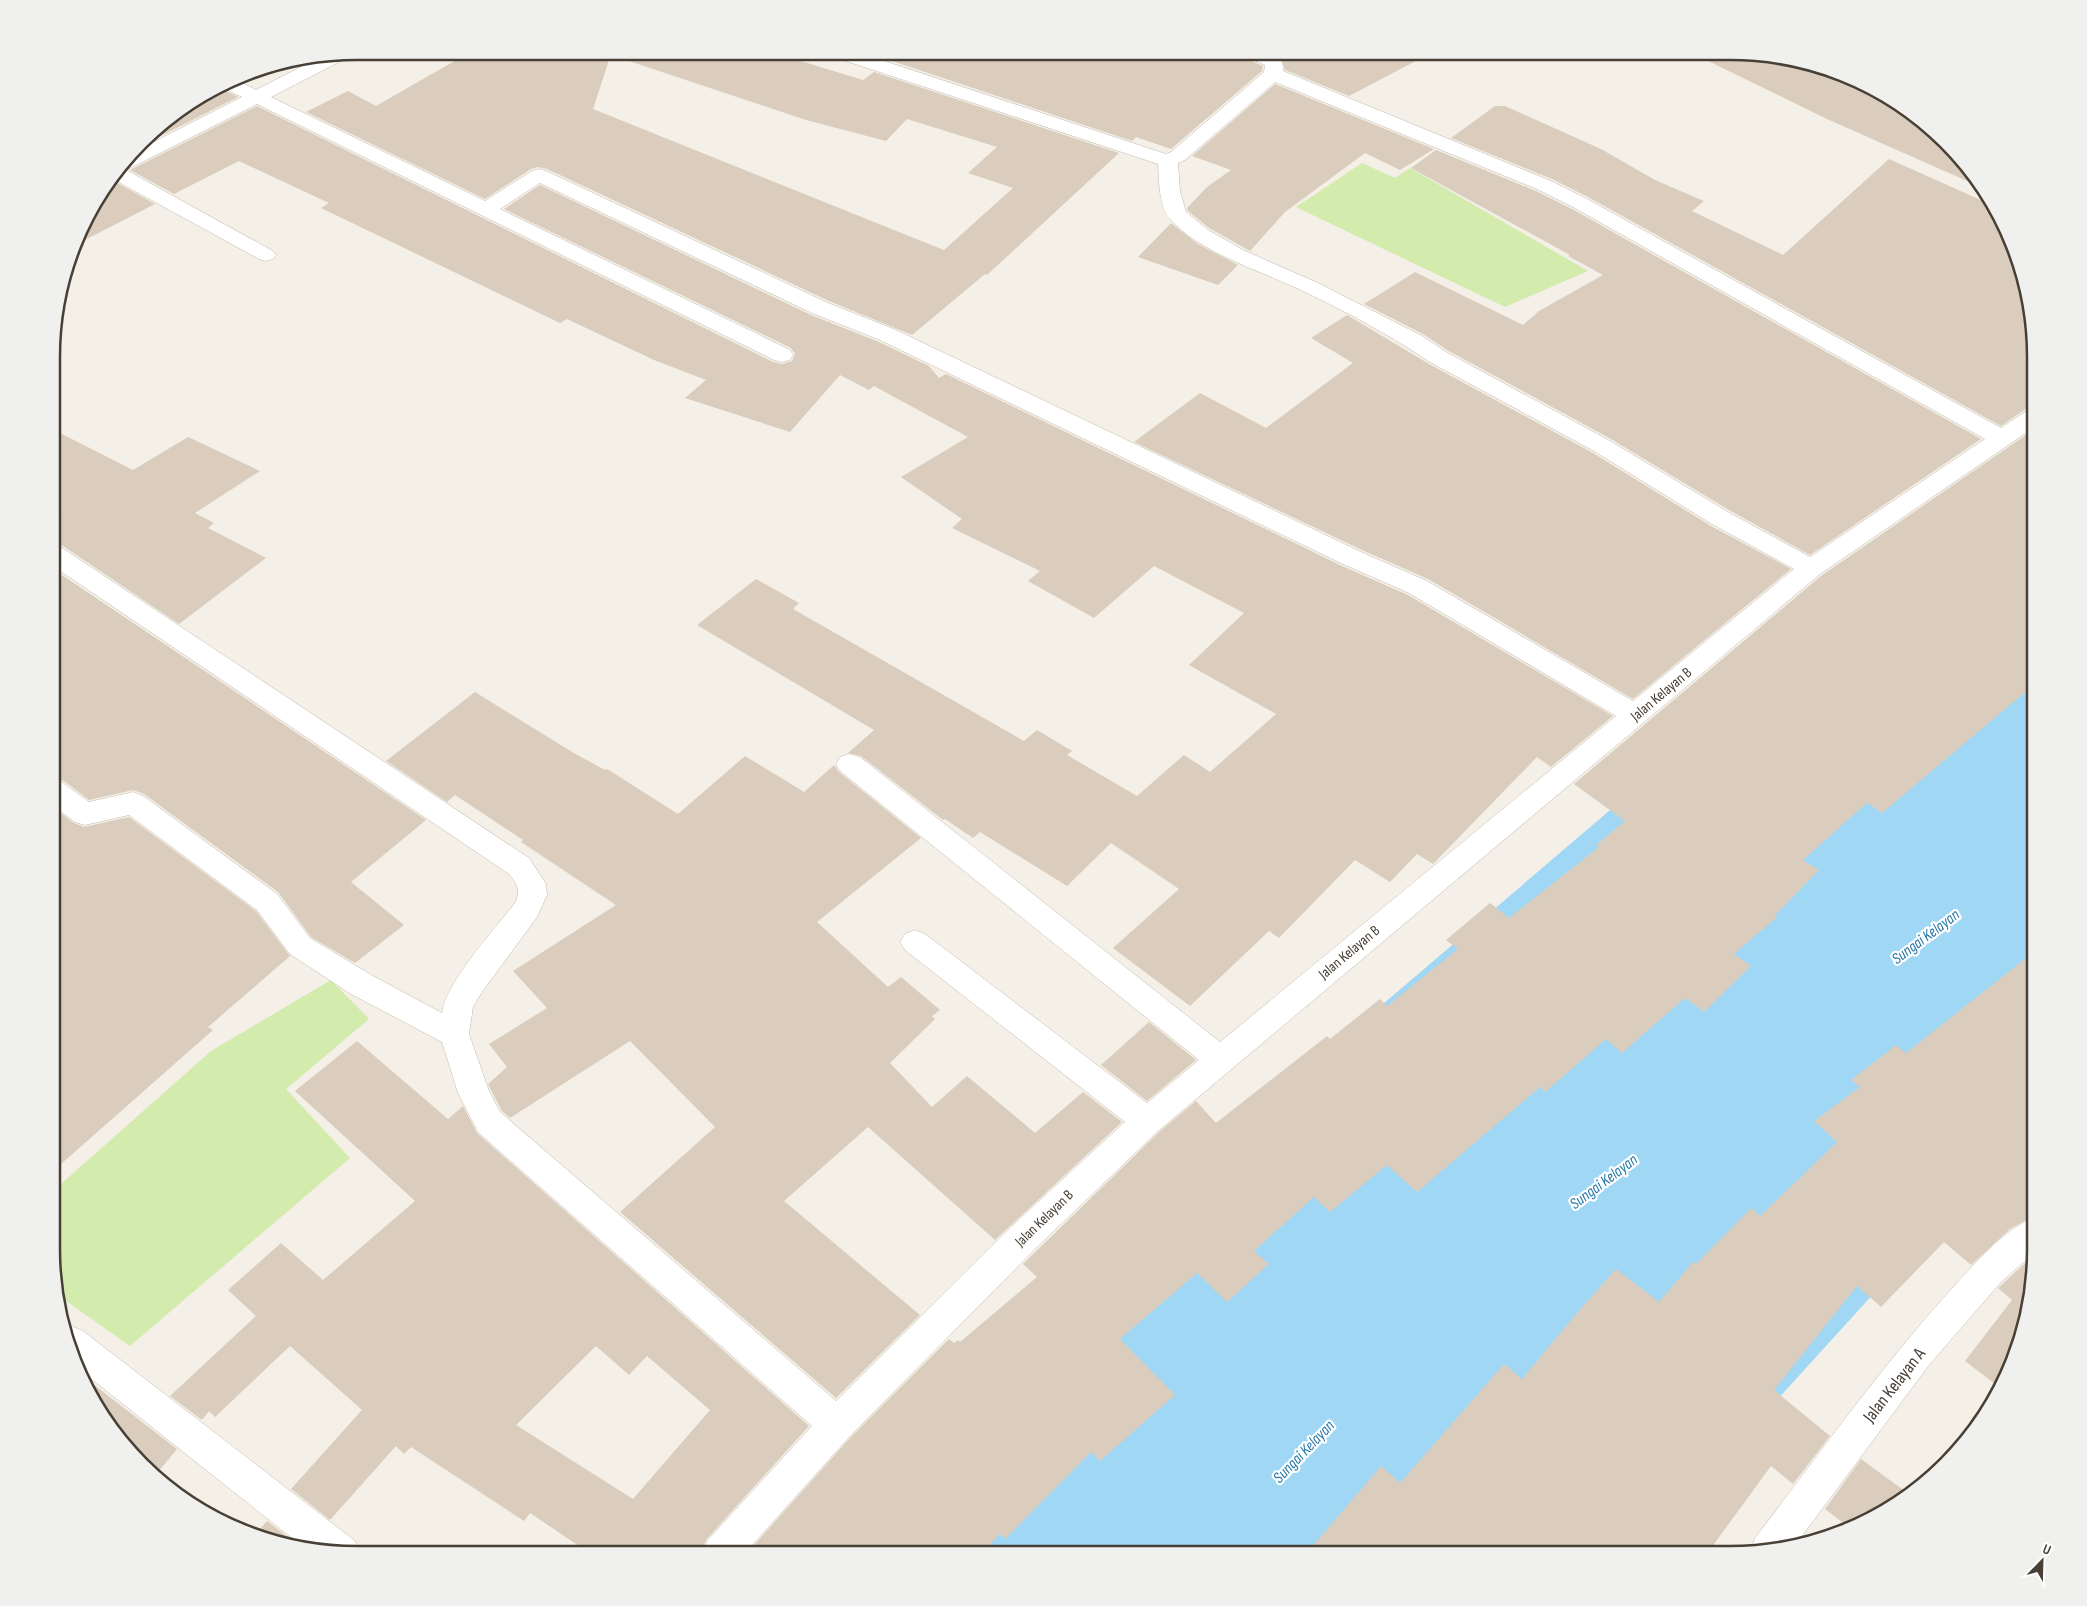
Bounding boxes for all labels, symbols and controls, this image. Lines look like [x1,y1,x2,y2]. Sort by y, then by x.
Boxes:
street label: Jalan Kelayan B [1626,663,1696,726]
water label: Sungai Kelayan [1888,905,1964,969]
street label: Jalan Kelayan B [1314,921,1384,984]
water label: Sungai Kelayan [1566,1150,1642,1214]
street label: Jalan Kelayan B [1010,1186,1078,1252]
street label: Jalan Kelayan A [1858,1344,1930,1427]
water label: Sungai Kelayan [1270,1417,1339,1487]
north arrow [2017,1536,2067,1586]
text: U [2040,1540,2054,1559]

